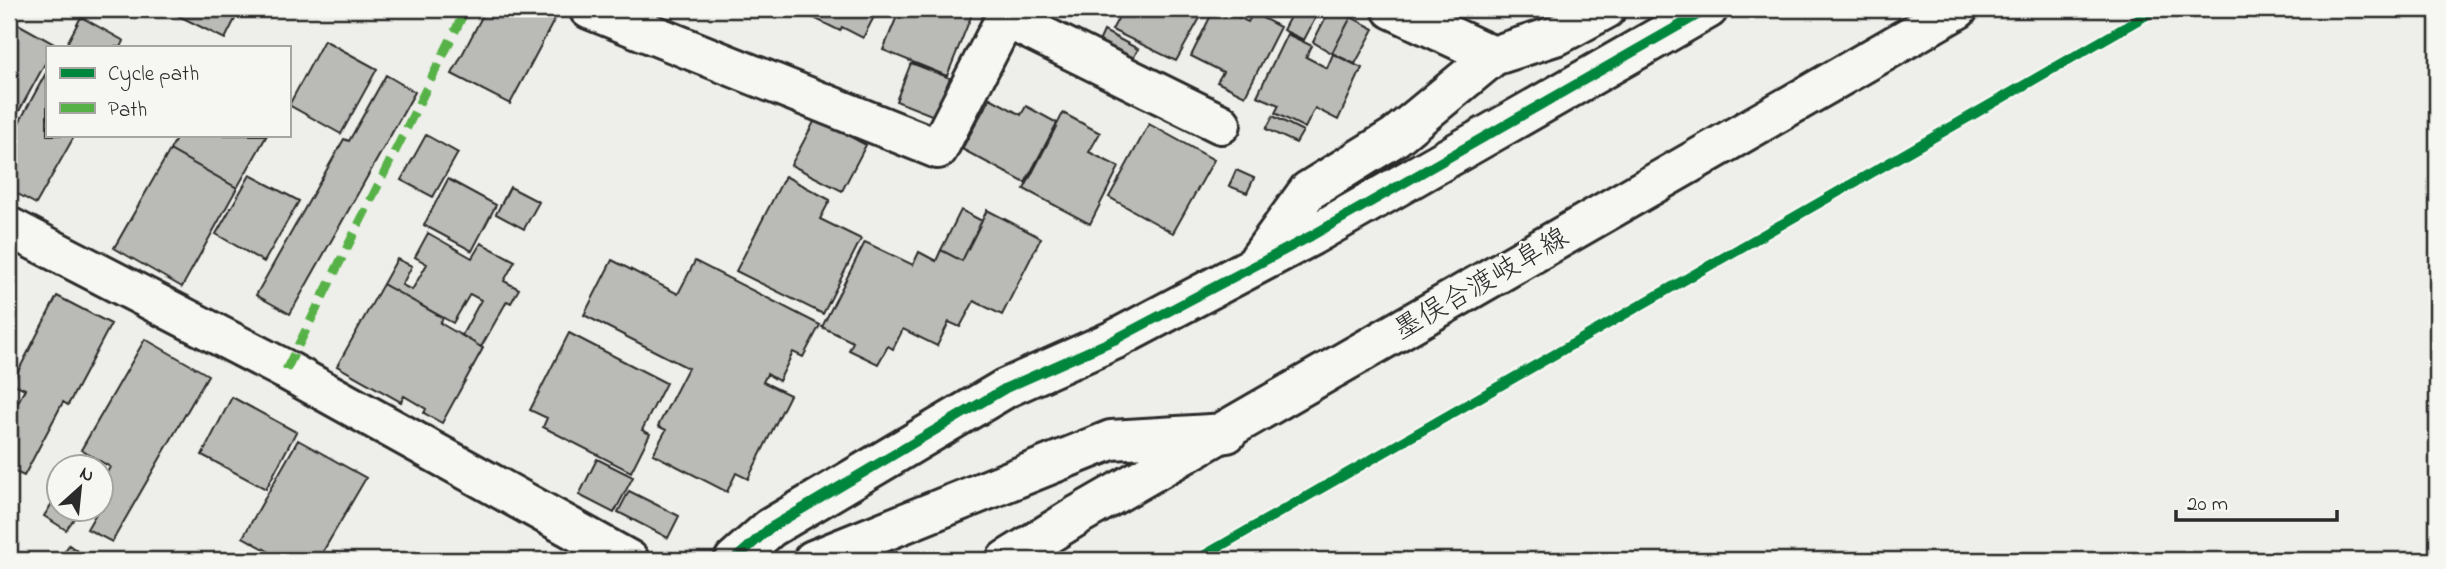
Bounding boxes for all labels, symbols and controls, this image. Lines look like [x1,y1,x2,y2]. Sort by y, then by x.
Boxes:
legend [46,46,290,136]
text: Cycle path [108,60,199,92]
text: Path [108,96,147,126]
street label: 墨俣合渡岐阜線 [1387,218,1577,352]
north arrow [46,454,116,524]
text: N [75,460,99,490]
scale bar [2176,478,2338,522]
text: 20 m [2187,490,2228,520]

